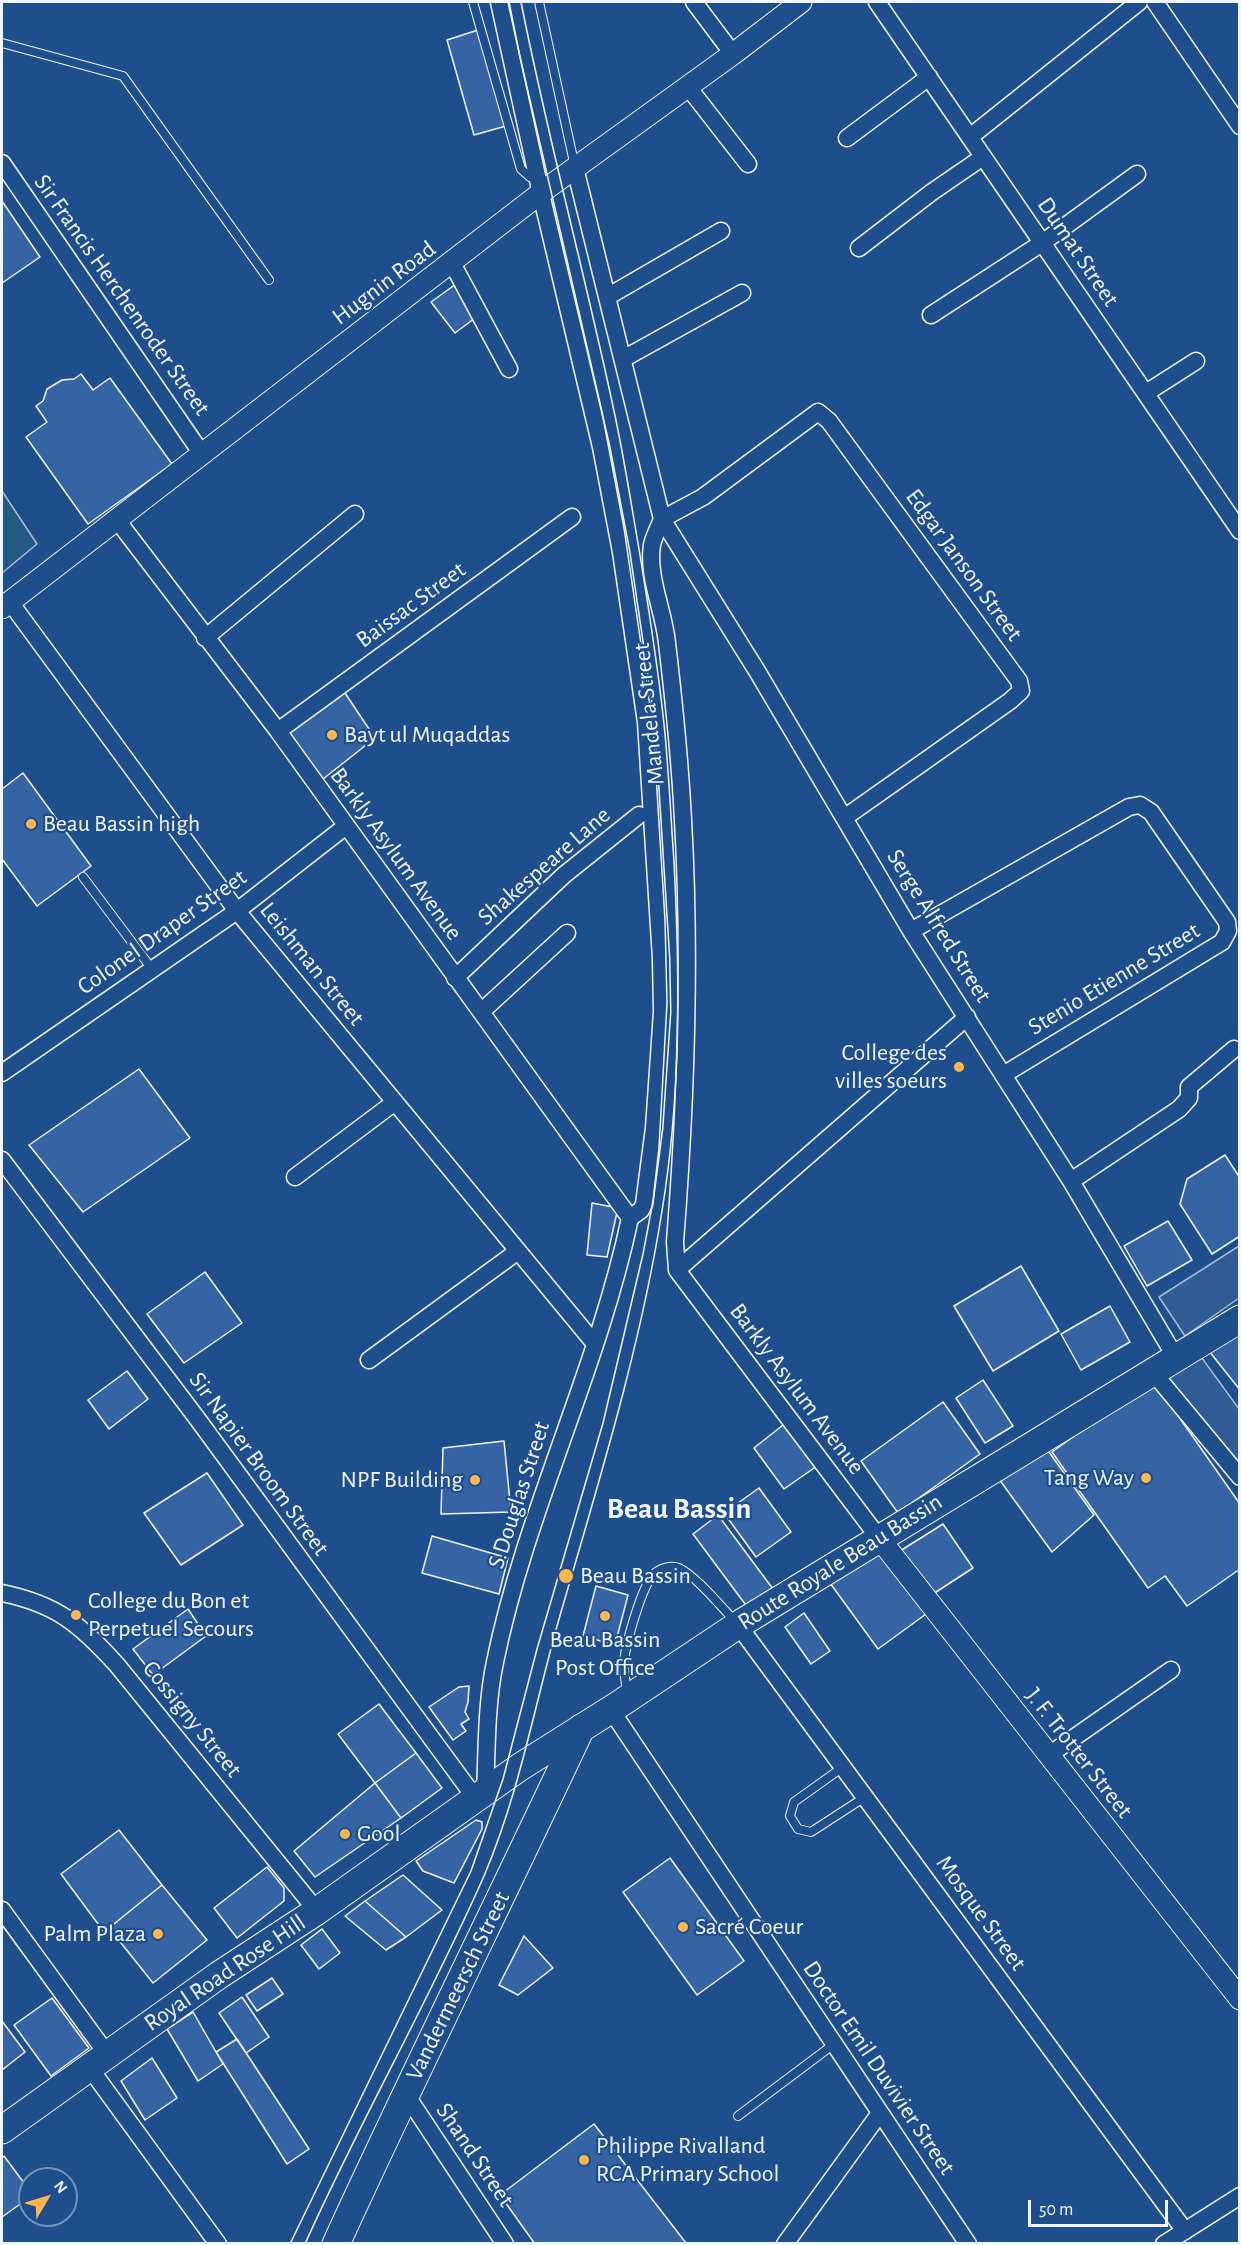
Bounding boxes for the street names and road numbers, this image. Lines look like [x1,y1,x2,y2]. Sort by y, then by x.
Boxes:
street label: Sir Francis Herchenroder Street [28,169,216,421]
street label: Dumat Street [1031,192,1125,312]
street label: Hugnin Road [326,235,442,331]
street label: Edgar Janson Street [899,483,1029,647]
street label: Baissac Street [351,556,471,654]
street label: Mandela Street [627,641,671,787]
street label: Barkly Asylum Avenue [324,762,468,946]
street label: Shakespeare Lane [472,801,616,931]
street label: Serge Alfred Street [880,844,998,1008]
street label: Colonel Draper Street [72,863,252,1001]
street label: Leishman Street [253,896,371,1032]
street label: Stenio Etienne Street [1023,916,1205,1042]
street label: Barkly Asylum Avenue [723,1298,871,1480]
street label: Sir Napier Broom Street [183,1367,335,1561]
street label: S.Douglas Street [482,1418,556,1572]
street label: Route Royale Beau Bassin [732,1487,948,1637]
street label: Cossigny Street [136,1655,248,1783]
street label: J. F. Trotter Street [1019,1682,1139,1824]
street label: Mosque Street [930,1850,1032,1976]
street label: Vandermeersch Street [400,1887,516,2085]
street label: Royal Road Rose Hill [139,1908,311,2038]
street label: Doctor Emil Duvivier Street [797,1956,961,2180]
street label: Shand Street [430,2097,520,2213]

